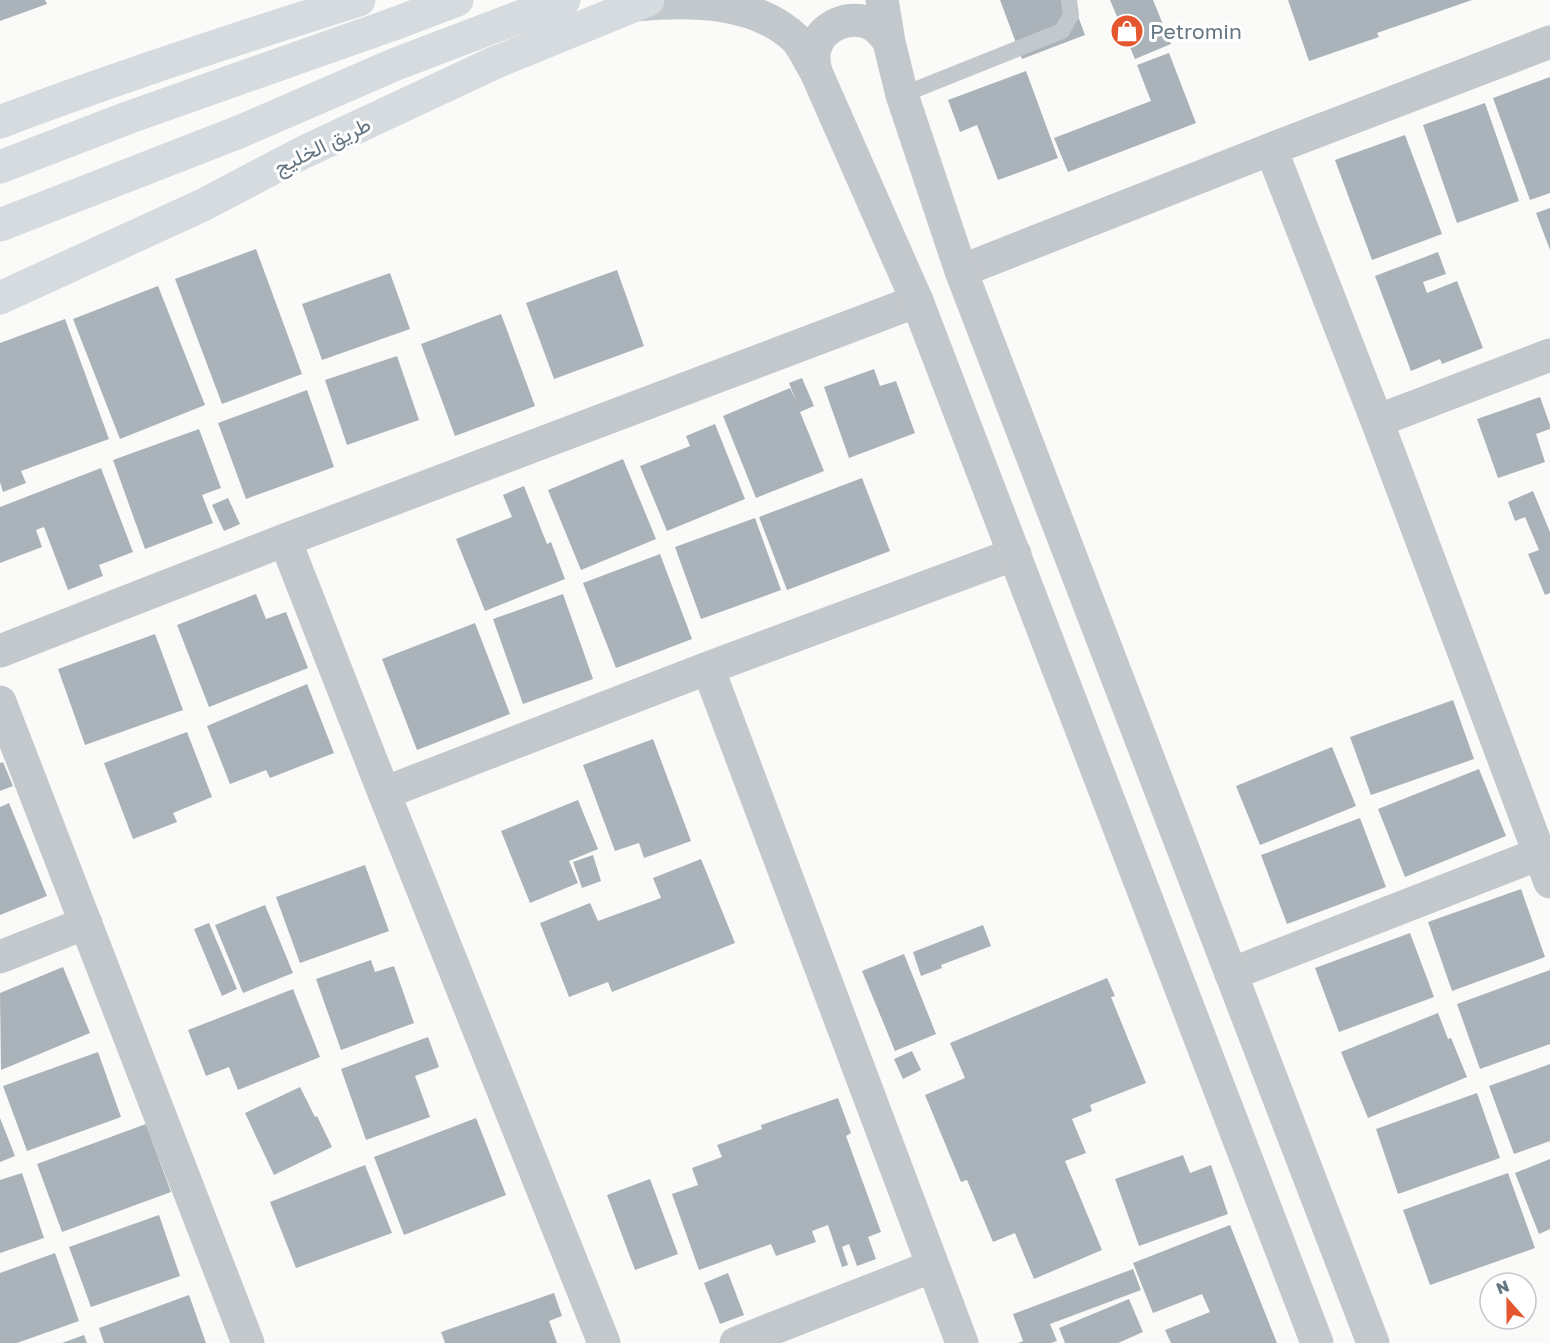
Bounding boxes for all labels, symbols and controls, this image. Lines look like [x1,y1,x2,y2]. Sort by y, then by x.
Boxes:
shop icon: Petromin [1109,13,1145,49]
place label: Petromin [1150,18,1242,44]
street label: طريق الخليج [269,110,376,181]
north arrow [1478,1271,1538,1331]
text: N [1493,1275,1512,1299]

